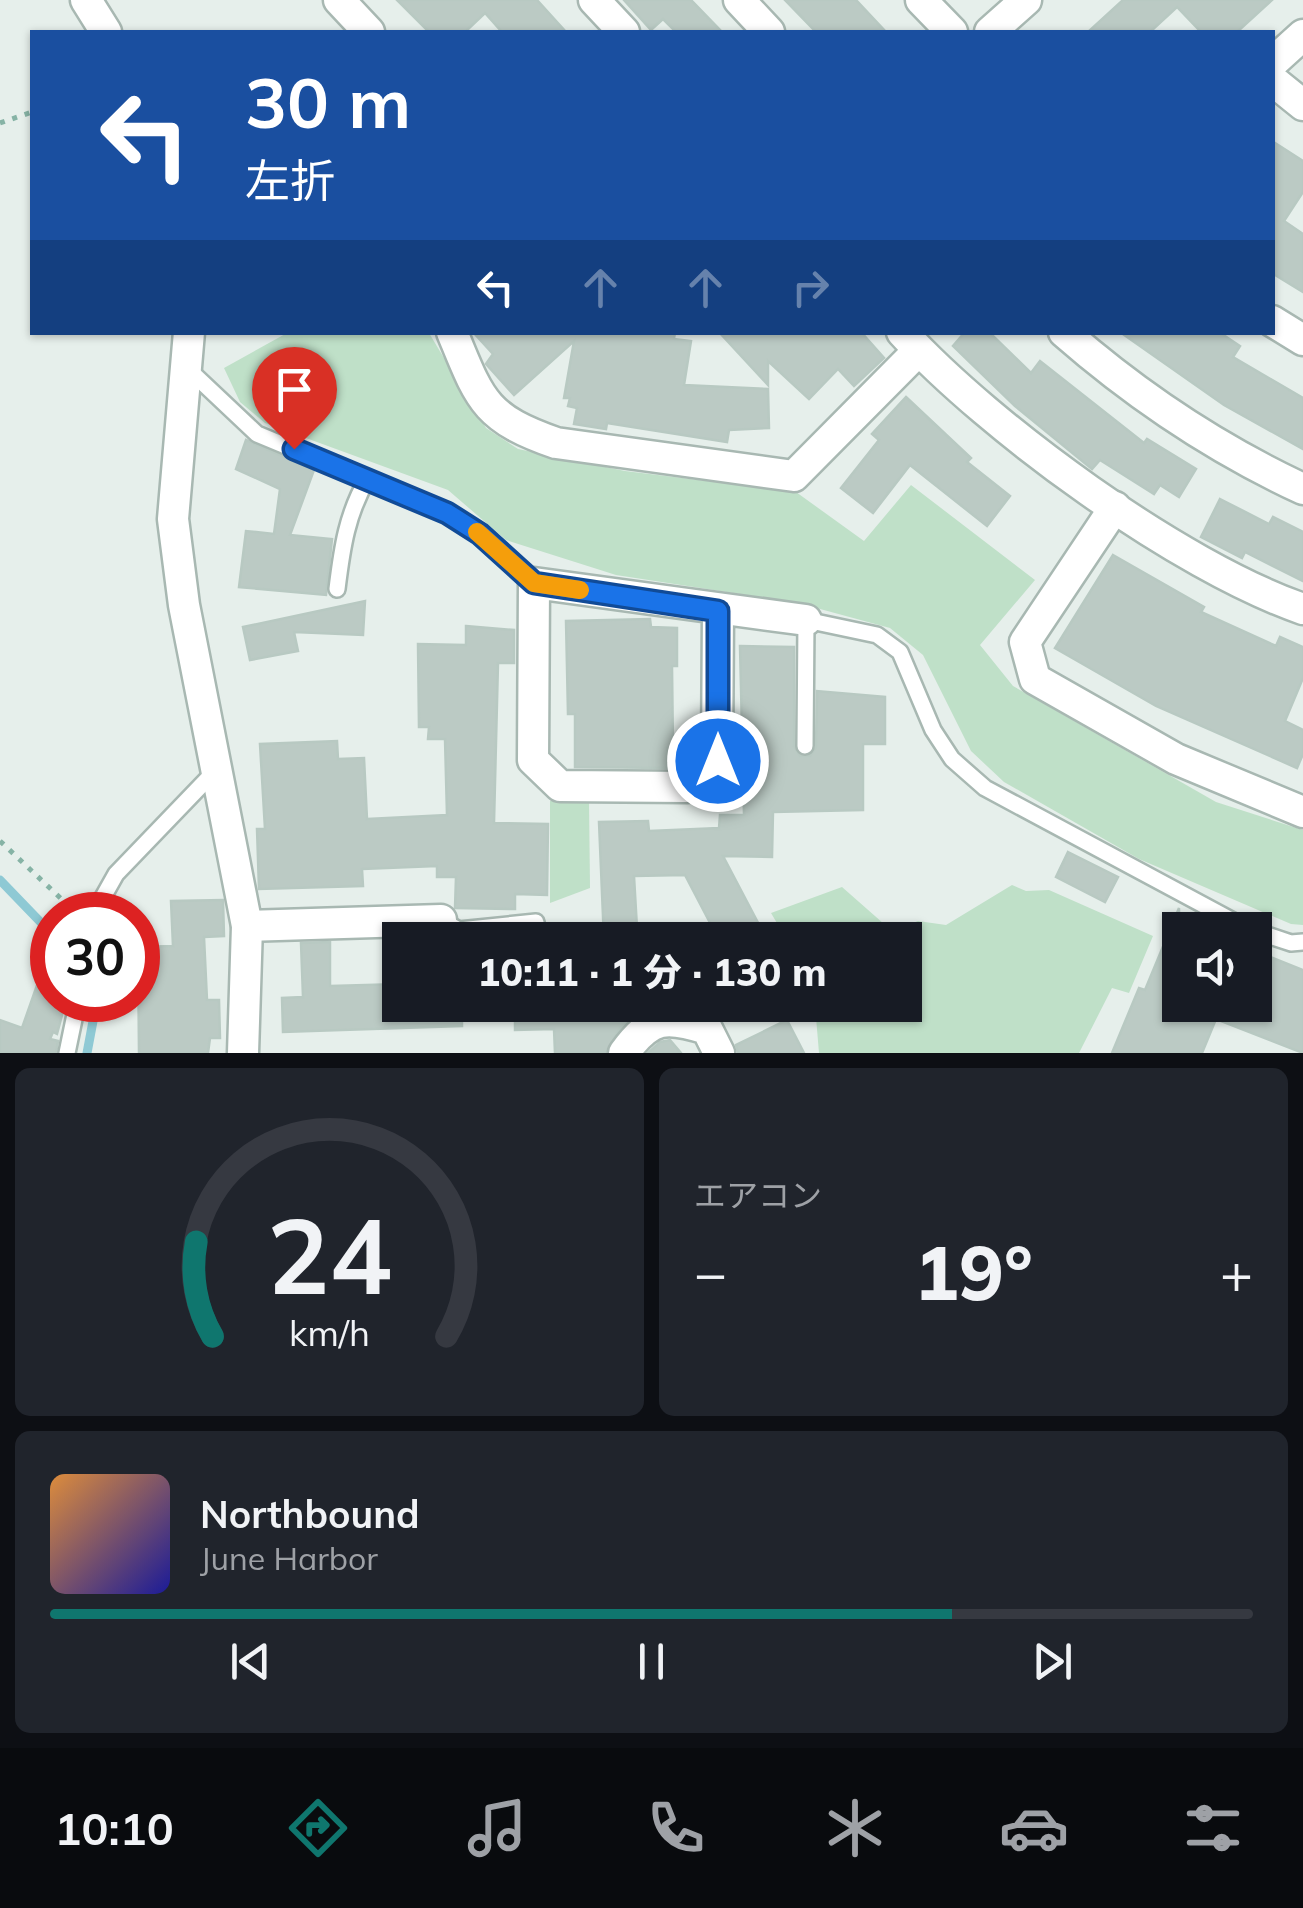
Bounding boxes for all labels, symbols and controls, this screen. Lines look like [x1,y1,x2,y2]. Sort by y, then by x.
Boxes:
text: 30 m [245,58,411,146]
icon: left [80,70,210,200]
text: 左折 [245,152,335,208]
icon: left [468,260,523,315]
icon: ahead [573,260,628,315]
icon: ahead [678,260,733,315]
icon: right [783,260,838,315]
pin [252,347,337,450]
icon: arrive [267,362,322,417]
position arrow [666,709,770,813]
speed limit sign: 30 [30,892,160,1022]
map controls [1162,912,1272,1022]
button: sound [1162,912,1272,1022]
text: 10:11 · 1 分 · 130 m [477,948,827,996]
text: エアコン [694,1175,822,1215]
text: 24 [267,1189,392,1320]
text: 19° [914,1225,1033,1319]
text: − [694,1238,727,1307]
text: + [1220,1238,1253,1307]
text: km/h [289,1310,370,1355]
text: Northbound [200,1490,420,1538]
text: June Harbor [200,1538,378,1578]
icon: previous [223,1634,278,1689]
icon: pause [624,1634,679,1689]
icon: next [1025,1634,1080,1689]
icon: directions [283,1793,353,1863]
icon: music [462,1793,532,1863]
icon: phone [641,1793,711,1863]
icon: climate [820,1793,890,1863]
icon: car [999,1793,1069,1863]
icon: filters [1178,1793,1248,1863]
text: 10:10 [55,1800,174,1856]

